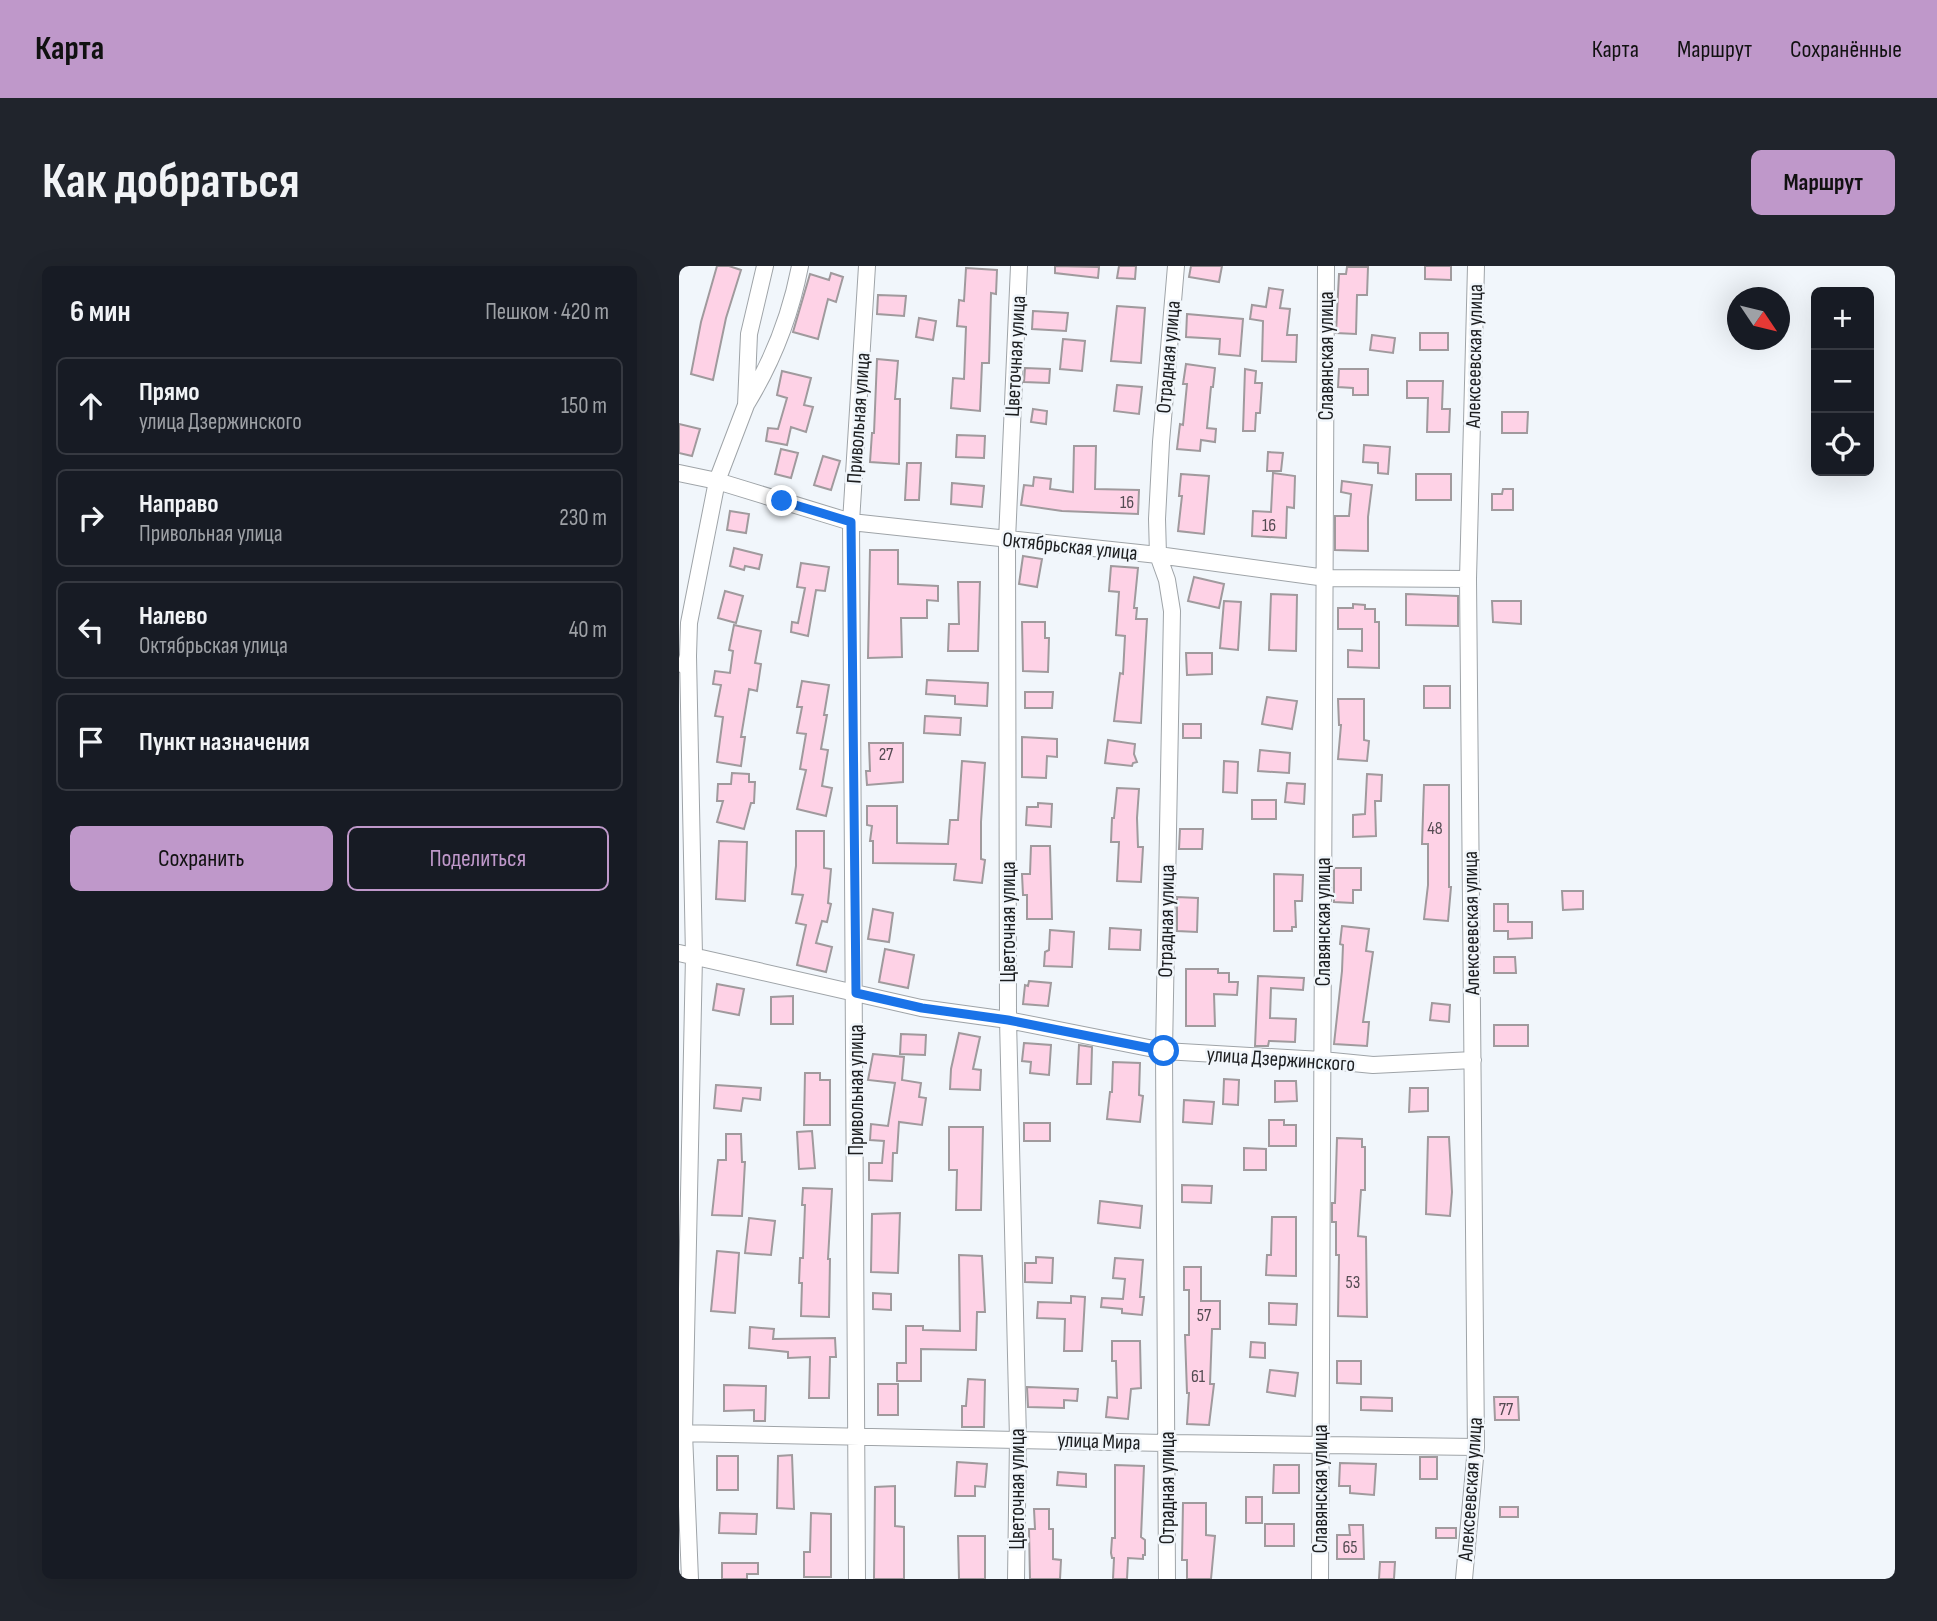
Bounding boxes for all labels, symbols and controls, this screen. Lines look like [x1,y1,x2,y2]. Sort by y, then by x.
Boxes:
text: Карта [35,29,104,69]
text: Карта [1592,35,1639,64]
text: Маршрут [1677,35,1752,64]
text: Сохранённые [1790,35,1902,64]
button: Маршрут [1751,150,1895,215]
text: Как добраться [42,153,300,212]
street label: Алексеевская улица [1461,284,1488,429]
north arrow [1727,287,1790,350]
map controls [1811,287,1874,476]
button: + [1811,287,1874,350]
street label: Славянская улица [1314,291,1339,421]
text: 6 мин [70,294,131,330]
street label: Цветочная улица [1000,295,1031,417]
text: Пешком · 420 m [485,298,609,326]
street label: Отрадная улица [1151,300,1186,414]
button: − [1811,350,1874,413]
street label: Привольная улица [841,352,876,484]
text: Прямо [139,377,200,408]
icon: ahead [72,387,110,425]
text: 150 m [561,392,607,420]
text: улица Дзержинского [139,408,302,436]
button: locate [1811,413,1874,476]
route end [766,485,797,516]
text: Направо [139,489,218,520]
house number: 16 [1120,492,1134,513]
icon: right [72,499,110,537]
text: 230 m [559,504,607,532]
house number: 16 [1262,515,1276,536]
text: Привольная улица [139,520,283,548]
street label: Октябрьская улица [1001,527,1139,566]
text: Налево [139,601,208,632]
icon: left [72,611,110,649]
text: 40 m [569,616,607,644]
text: Октябрьская улица [139,632,288,660]
icon: arrive [72,723,110,761]
text: Пункт назначения [139,727,310,758]
house number: 27 [879,744,894,765]
house number: 48 [1427,818,1443,839]
button: Сохранить [70,826,333,891]
button: Поделиться [347,826,609,891]
street label: Алексеевская улица [1458,851,1485,996]
street label: Славянская улица [1311,857,1336,987]
street label: Цветочная улица [996,861,1021,983]
street label: Отрадная улица [1153,864,1180,978]
street label: Привольная улица [844,1024,869,1156]
route start [1148,1035,1179,1066]
street label: улица Дзержинского [1206,1042,1356,1077]
house number: 53 [1346,1272,1360,1293]
house number: 57 [1197,1305,1212,1326]
house number: 61 [1191,1366,1206,1387]
house number: 77 [1499,1399,1514,1420]
street label: Алексеевская улица [1453,1416,1488,1563]
street label: Славянская улица [1308,1424,1333,1554]
street label: Цветочная улица [1005,1428,1030,1550]
street label: улица Мира [1057,1428,1141,1455]
street label: Отрадная улица [1155,1431,1180,1545]
house number: 65 [1342,1537,1358,1558]

